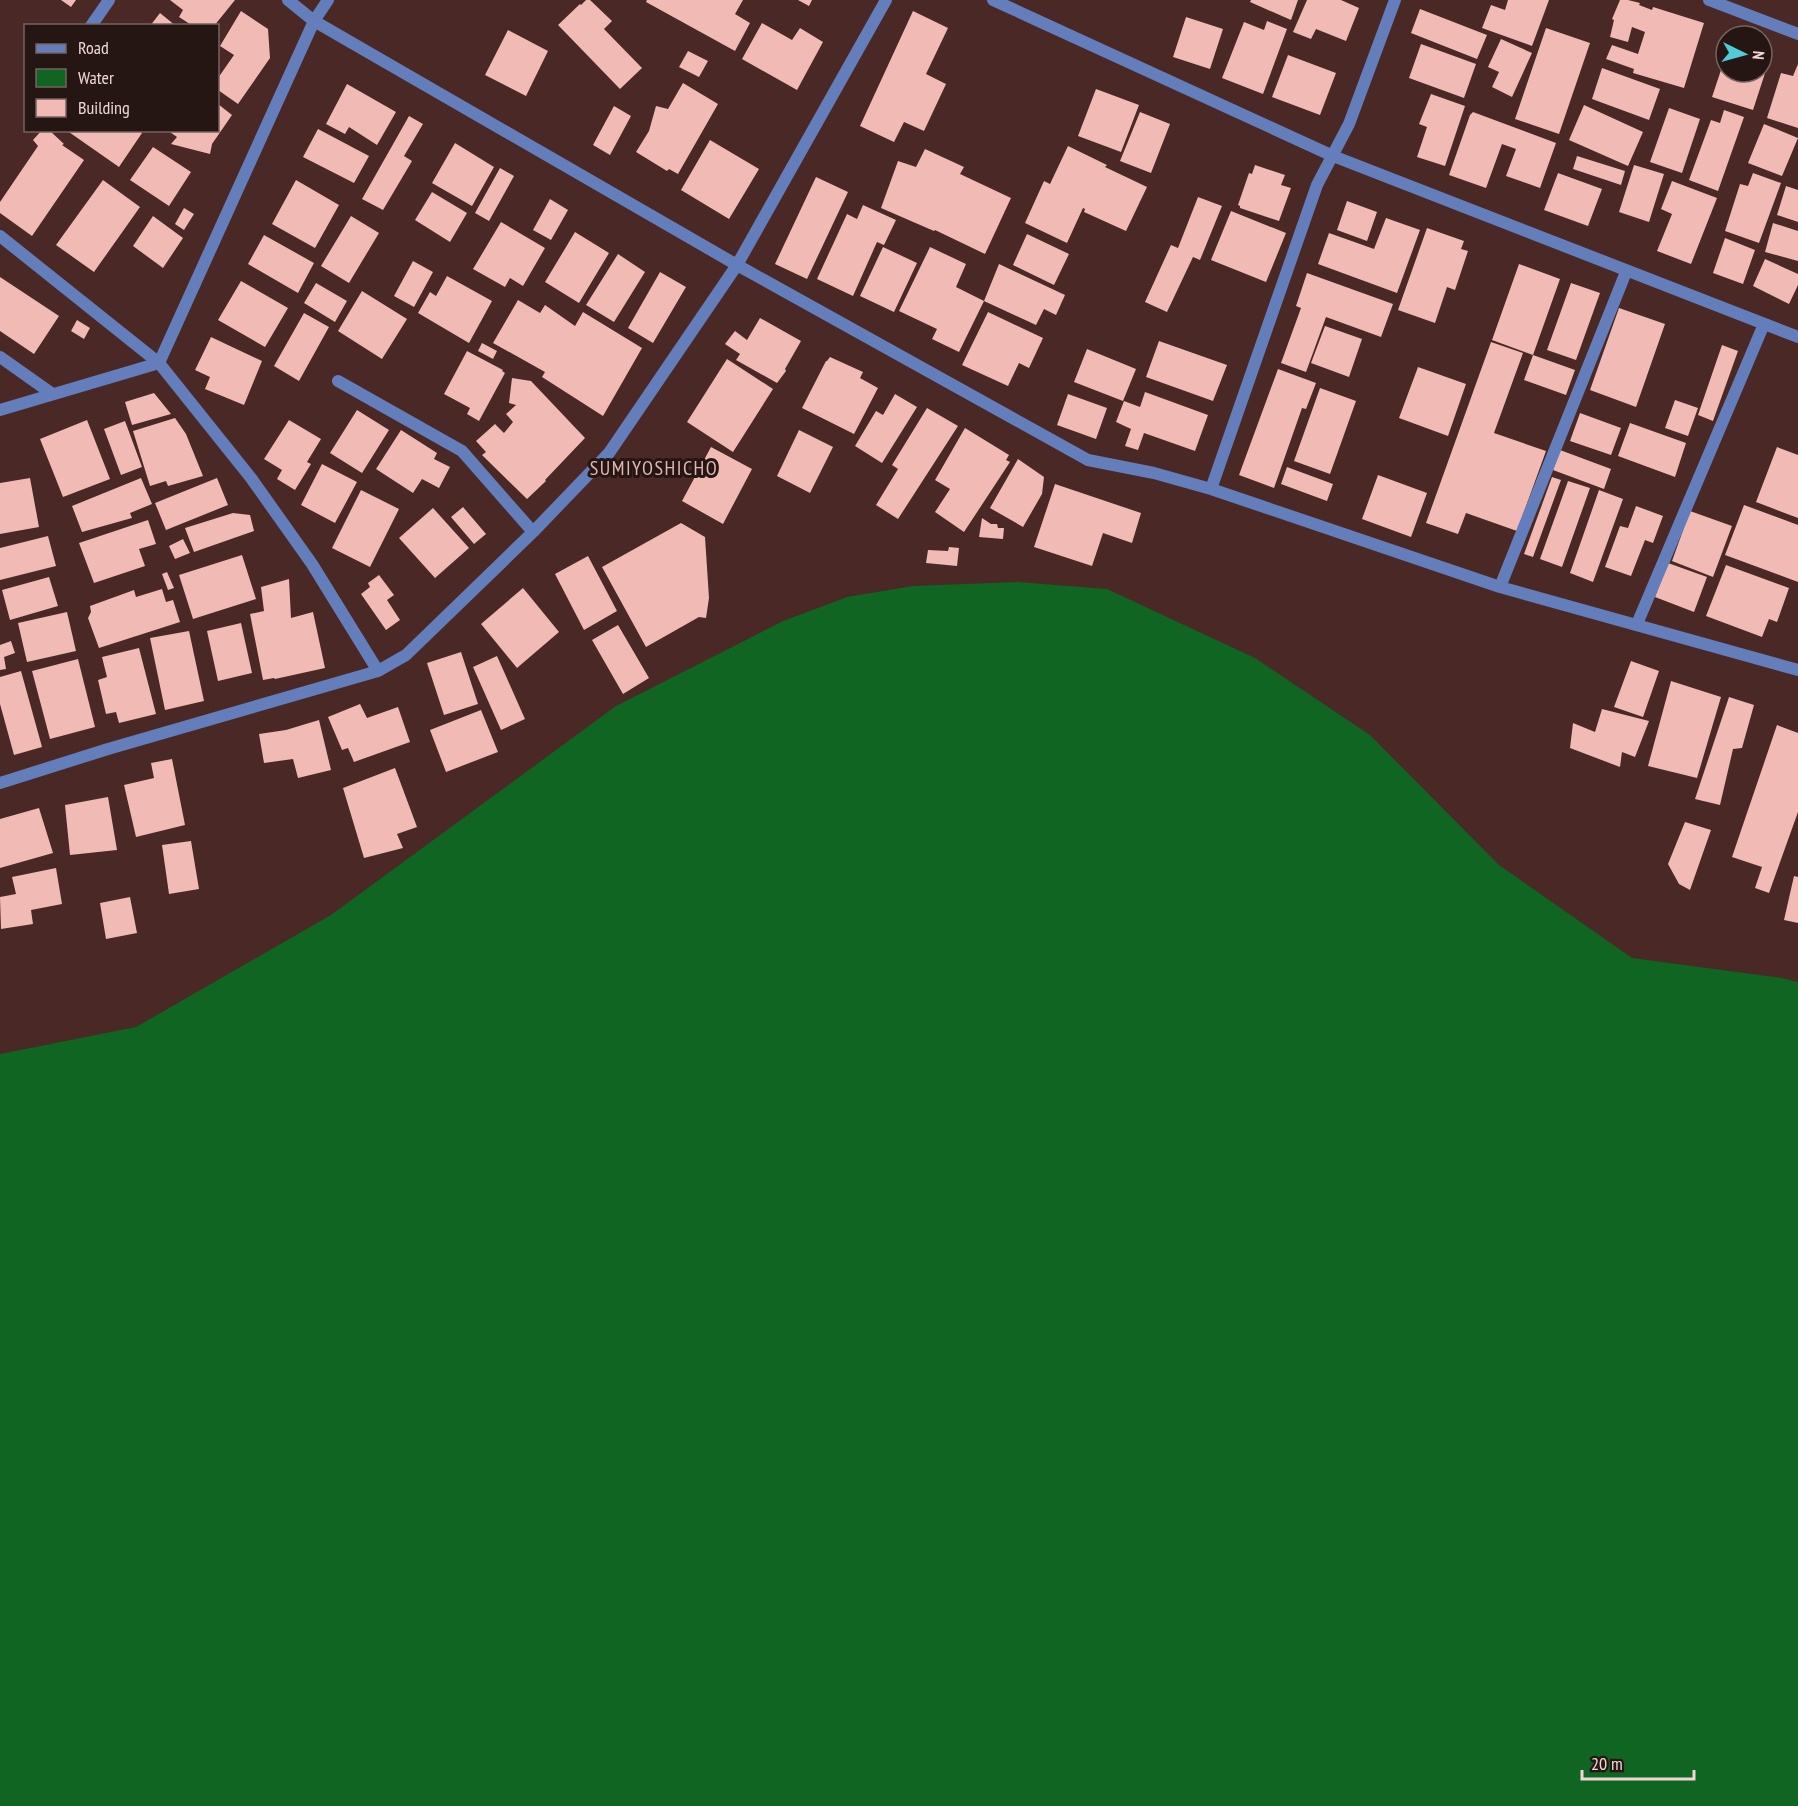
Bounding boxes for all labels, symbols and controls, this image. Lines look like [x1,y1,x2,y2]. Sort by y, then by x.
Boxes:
legend [24,24,219,132]
north arrow [1714,24,1774,84]
text: Road [78,36,109,59]
text: N [1749,50,1769,60]
text: Water [78,66,114,89]
text: Building [78,96,130,119]
district label: SUMIYOSHICHO [590,455,718,481]
scale bar [1582,1743,1694,1781]
text: 20 m [1591,1752,1623,1775]

